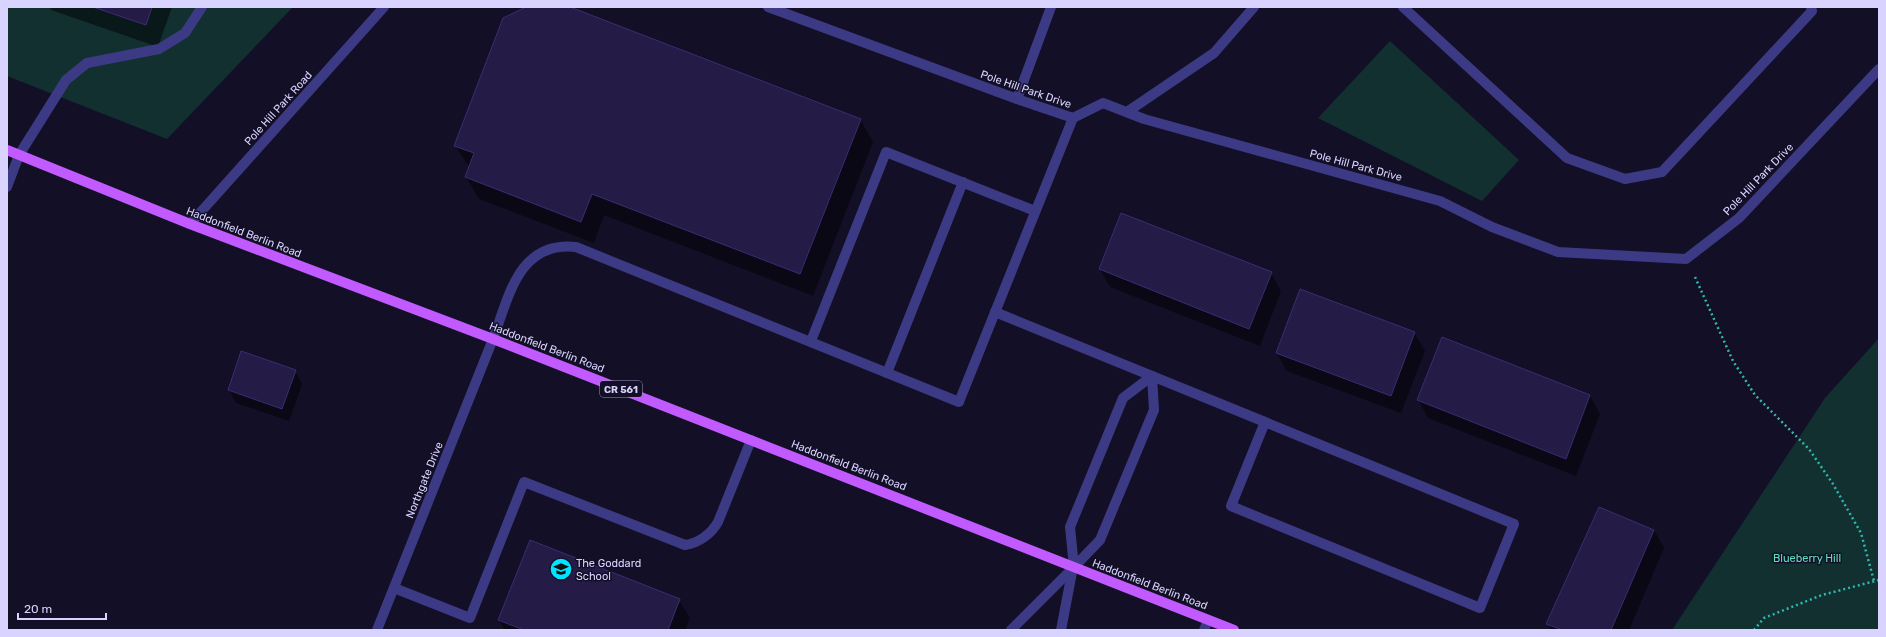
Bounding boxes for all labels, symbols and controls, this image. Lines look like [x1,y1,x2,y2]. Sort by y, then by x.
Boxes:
street label: Pole Hill Park Drive [979,68,1073,111]
street label: Pole Hill Park Road [242,69,315,148]
street label: Pole Hill Park Drive [1721,141,1796,218]
street label: Pole Hill Park Drive [1308,147,1404,184]
street label: Haddonfield Berlin Road [184,204,303,260]
street label: Haddonfield Berlin Road [487,319,606,375]
road number: CR 561 [600,381,642,397]
street label: Haddonfield Berlin Road [789,437,908,493]
street label: Northgate Drive [403,440,446,520]
park label: Blueberry Hill [1773,552,1841,565]
school or university icon: The Goddard School [548,556,574,582]
street label: Haddonfield Berlin Road [1090,556,1209,612]
place label: The Goddard School [576,557,641,583]
scale bar [18,595,106,621]
text: 20 m [24,602,52,616]

